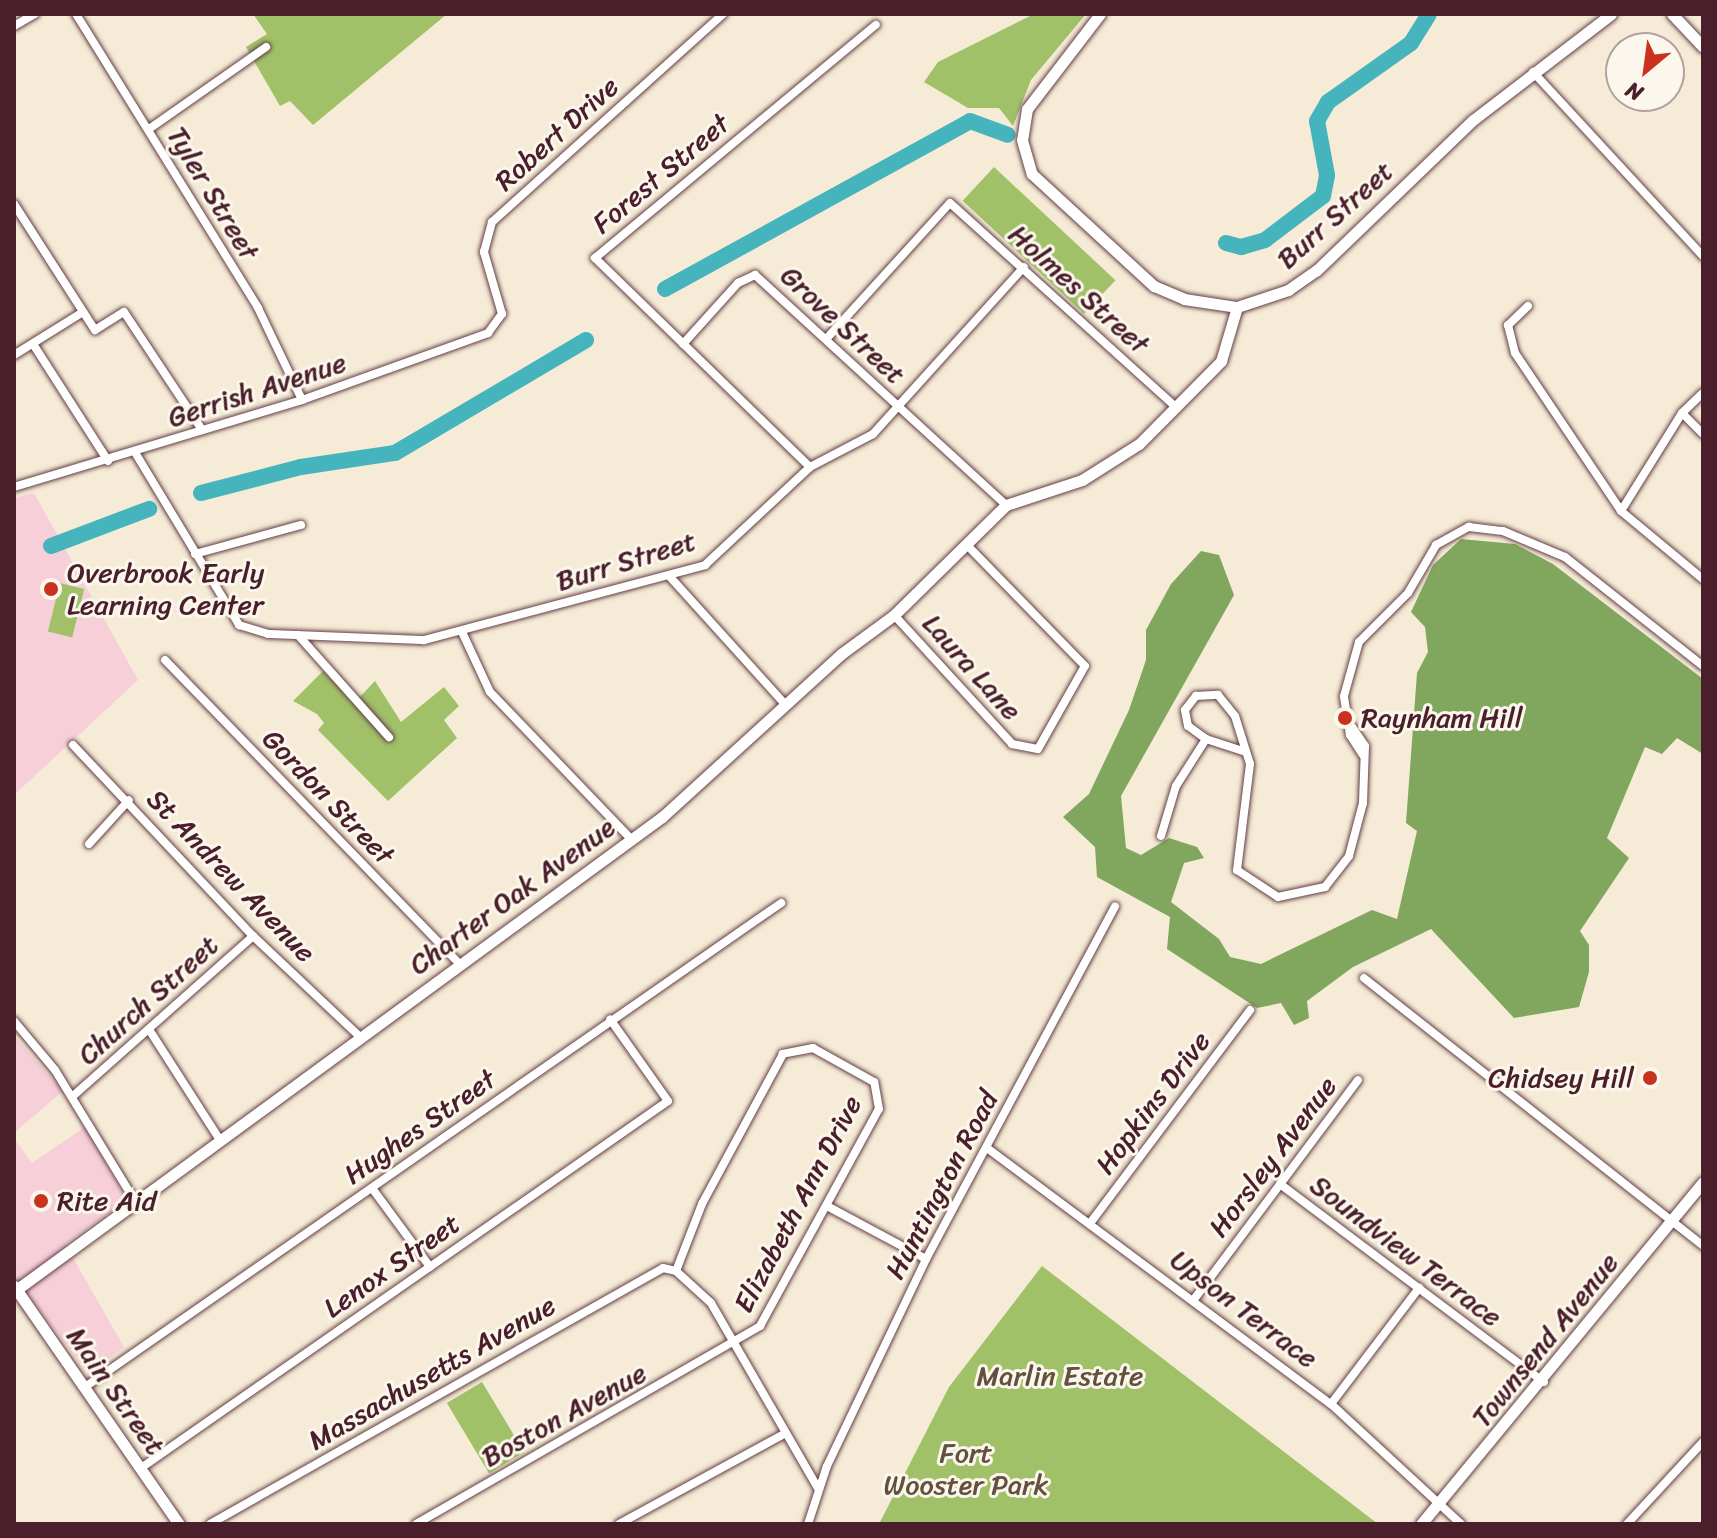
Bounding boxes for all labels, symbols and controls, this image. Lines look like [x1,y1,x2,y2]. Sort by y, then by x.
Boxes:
north arrow [1605,32,1685,112]
street label: Robert Drive [488,70,626,198]
text: N [1618,71,1650,112]
street label: Forest Street [586,107,736,241]
street label: Tyler Street [160,120,266,266]
street label: Burr Street [1270,154,1400,276]
street label: Holmes Street [1002,217,1156,361]
street label: Grove Street [773,258,913,392]
street label: Gerrish Avenue [164,345,350,435]
street label: Burr Street [552,524,700,598]
place label: Overbrook Early Learning Center [67,556,264,622]
marker: Overbrook Early Learning Center [42,580,60,598]
street label: Laura Lane [916,607,1028,727]
place label: Raynham Hill [1361,701,1523,735]
marker: Raynham Hill [1336,709,1354,727]
street label: Gordon Street [255,722,401,872]
street label: St Andrew Avenue [140,783,322,969]
street label: Charter Oak Avenue [403,810,621,982]
street label: Church Street [71,929,225,1071]
street label: Hopkins Drive [1088,1025,1218,1181]
place label: Chidsey Hill [1488,1061,1634,1095]
street label: Hughes Street [337,1062,503,1192]
marker: Chidsey Hill [1641,1069,1659,1087]
street label: Horsley Avenue [1202,1070,1344,1244]
street label: Huntington Road [878,1085,1006,1285]
street label: Elizabeth Ann Drive [727,1090,869,1318]
street label: Soundview Terrace [1304,1168,1508,1334]
place label: Rite Aid [57,1184,156,1218]
marker: Rite Aid [32,1192,50,1210]
street label: Lenox Street [317,1206,467,1326]
street label: Upson Terrace [1164,1243,1324,1375]
street label: Townsend Avenue [1465,1246,1625,1434]
street label: Massachusetts Avenue [303,1289,561,1457]
street label: Main Street [60,1321,172,1461]
street label: Boston Avenue [476,1356,652,1474]
park label: Marlin Estate [977,1359,1143,1393]
park label: Fort Wooster Park [884,1436,1048,1502]

